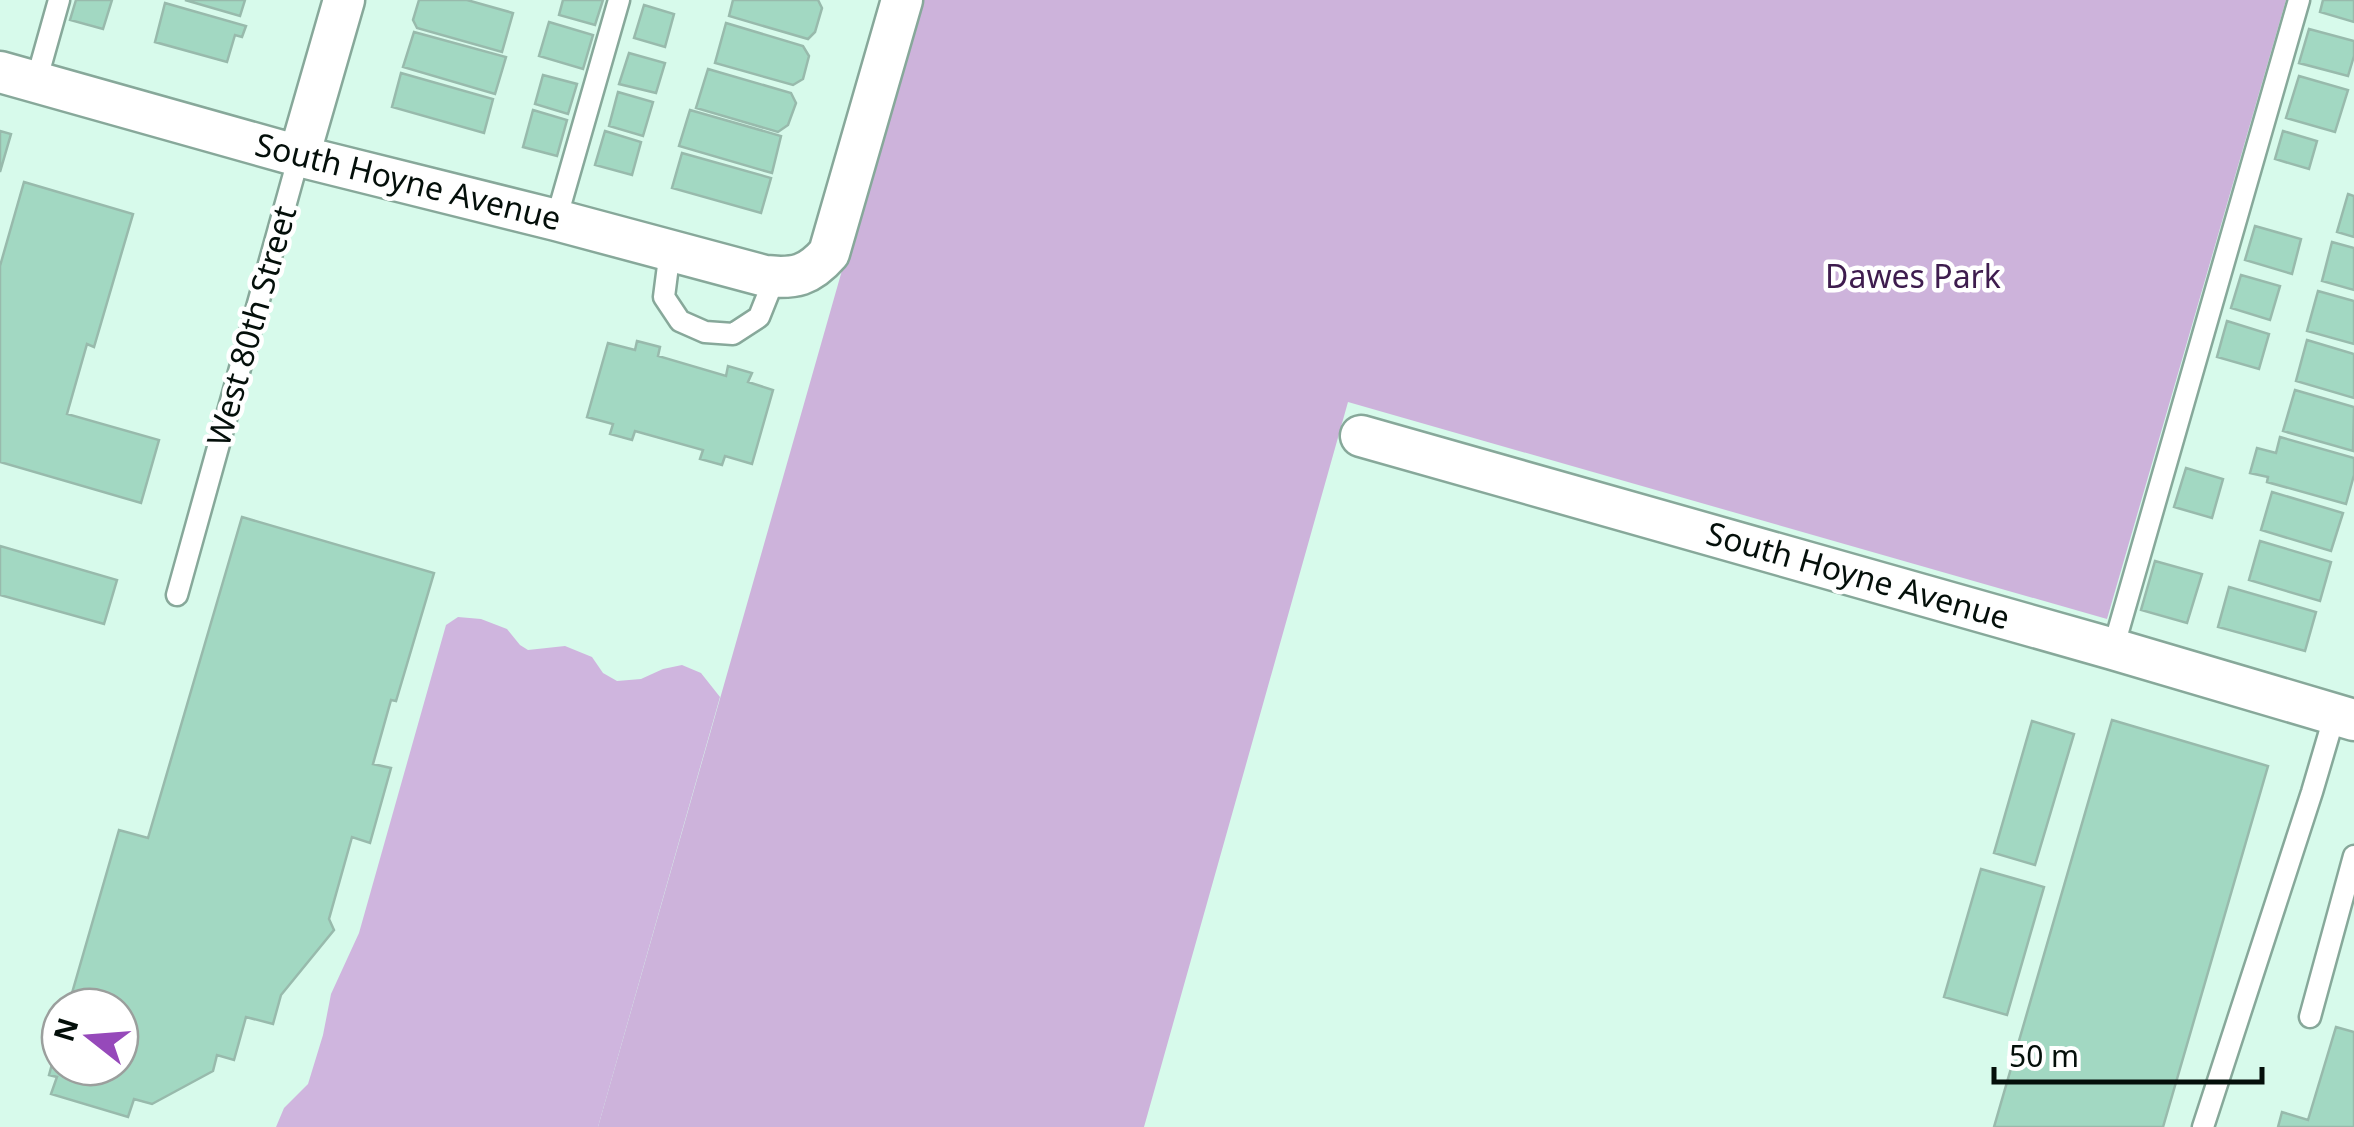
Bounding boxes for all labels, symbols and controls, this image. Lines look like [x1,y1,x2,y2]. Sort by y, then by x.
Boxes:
street label: South Hoyne Avenue [251,122,566,239]
street label: West 80th Street [196,200,305,451]
park label: Dawes Park [1825,254,2001,297]
street label: South Hoyne Avenue [1702,511,2015,638]
north arrow [40,987,140,1087]
text: N [44,1013,87,1046]
scale bar [1994,1022,2262,1084]
text: 50 m [2009,1035,2079,1076]

